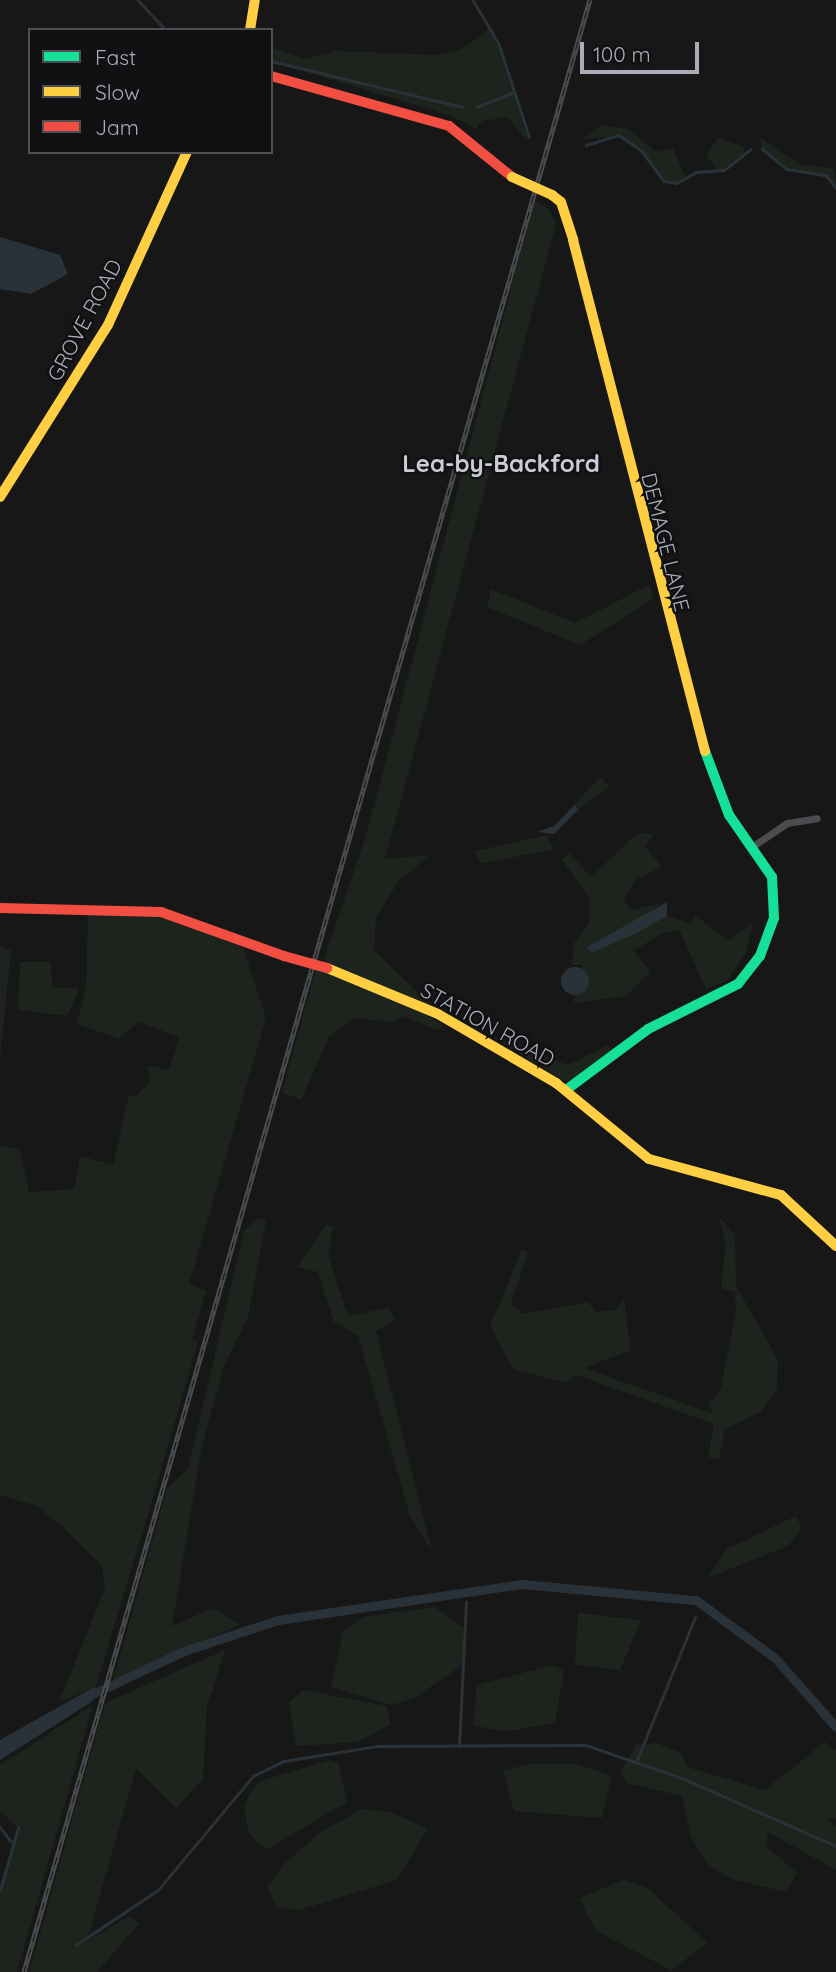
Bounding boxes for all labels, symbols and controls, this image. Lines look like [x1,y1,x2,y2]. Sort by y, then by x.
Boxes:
legend [28,28,273,154]
scale bar [584,28,703,72]
text: 100 m [593,41,651,67]
text: Fast [95,44,136,70]
text: Slow [95,79,140,105]
text: Jam [95,114,139,140]
street label: GROVE ROAD [41,255,127,385]
district label: Lea-by-Backford [402,450,600,478]
street label: DEMAGE LANE [637,470,695,614]
street label: STATION ROAD [416,977,560,1071]

